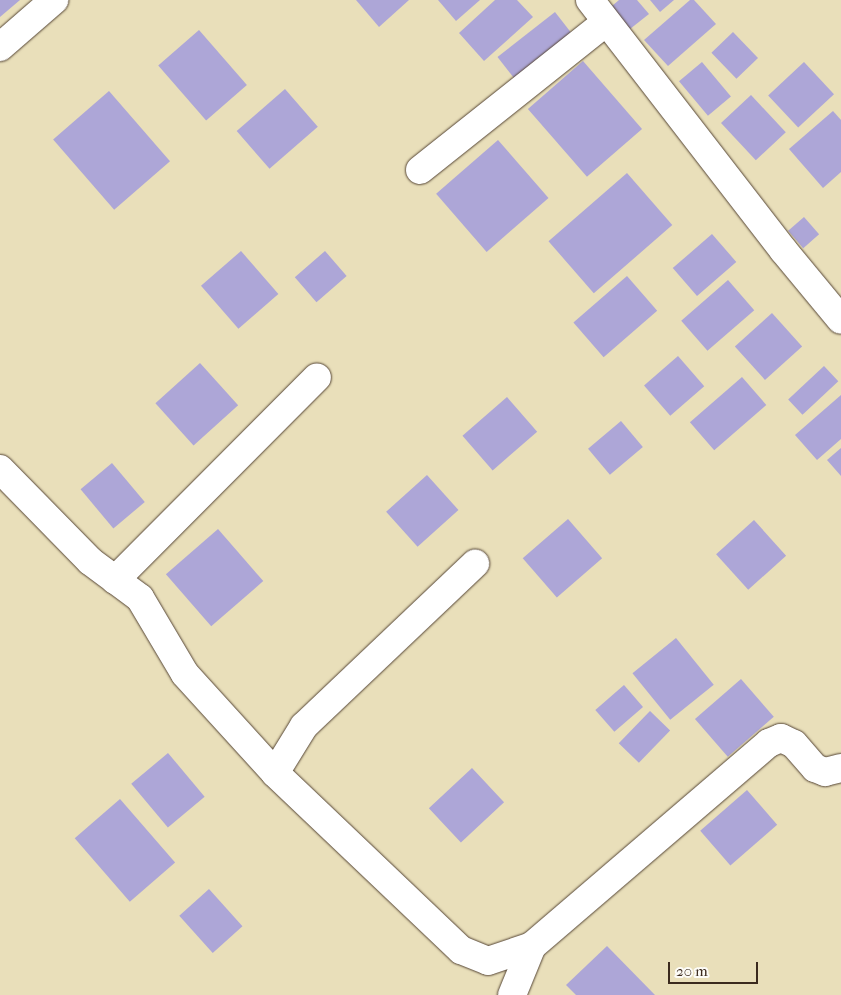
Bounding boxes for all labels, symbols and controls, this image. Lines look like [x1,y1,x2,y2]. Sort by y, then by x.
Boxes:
scale bar [671,952,761,984]
text: 20 m [676,962,708,980]

